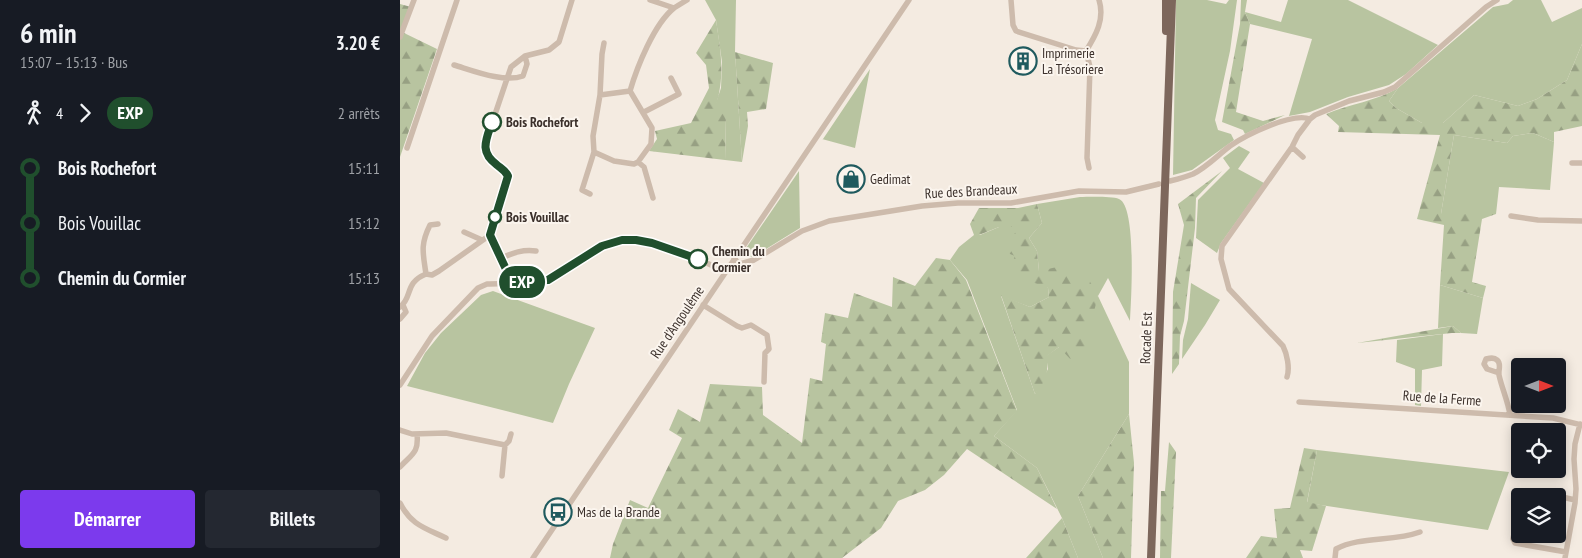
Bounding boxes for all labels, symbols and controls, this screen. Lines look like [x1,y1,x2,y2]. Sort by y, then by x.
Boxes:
text: 6 min [20,14,77,51]
text: 3.20 € [336,31,380,55]
place label: Imprimerie La Trésoriere [1042,44,1104,78]
building icon: Imprimerie La Trésoriere [1008,46,1038,76]
text: 15:07 – 15:13 · Bus [20,52,128,72]
icon: walk [20,99,48,127]
icon: forward [71,99,99,127]
text: EXP [117,101,143,124]
text: 4 [56,103,63,123]
text: 2 arrêts [338,103,380,123]
marker: Bois Rochefort [482,112,502,132]
place label: Bois Rochefort [506,113,578,131]
text: Bois Rochefort [58,156,156,180]
text: 15:11 [348,158,380,178]
shop icon: Gedimat [836,164,866,194]
place label: Gedimat [870,170,910,188]
street label: Rue des Brandeaux [924,180,1018,202]
place label: Bois Vouillac [506,208,569,226]
marker: Bois Vouillac [488,210,502,224]
text: Bois Vouillac [58,211,141,235]
text: 15:12 [348,213,380,233]
place label: Chemin du Cormier [712,242,765,276]
marker: Chemin du Cormier [688,249,708,269]
text: Chemin du Cormier [58,266,186,290]
line badge: EXP [493,266,551,298]
text: 15:13 [348,268,380,288]
text: EXP [509,270,535,293]
street label: Rue d'Angoulême [646,282,708,362]
street label: Rocade Est [1136,311,1156,364]
north arrow [1511,358,1566,412]
map controls [1511,358,1566,543]
street label: Rue de la Ferme [1402,386,1482,410]
button: locate [1511,423,1566,478]
button: layers [1511,488,1566,543]
button: Démarrer [20,490,195,548]
button: Billets [205,490,380,548]
bus stop icon: Mas de la Brande [543,497,573,527]
place label: Mas de la Brande [577,503,660,521]

